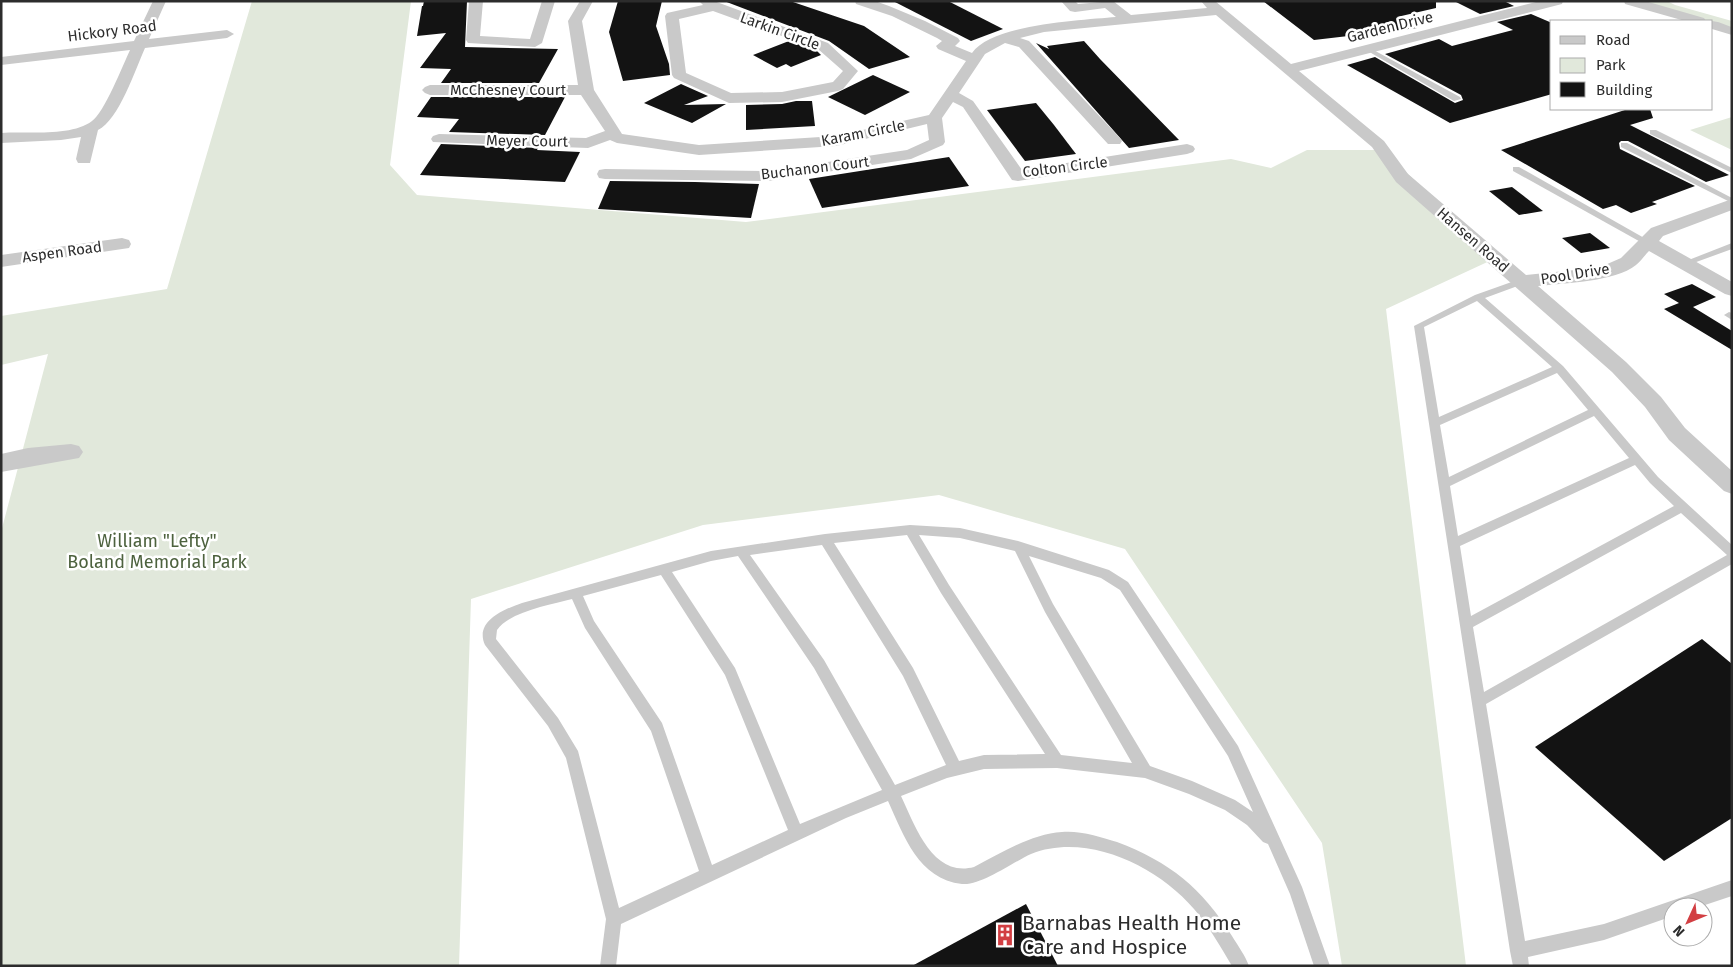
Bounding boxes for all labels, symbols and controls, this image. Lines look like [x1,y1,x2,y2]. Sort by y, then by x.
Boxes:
street label: Larkin Circle [738,8,822,54]
street label: Garden Drive [1345,8,1435,46]
street label: Hickory Road [66,17,158,45]
legend [1550,20,1713,110]
text: Road [1596,31,1631,49]
text: Park [1596,56,1626,74]
street label: McChesney Court [450,81,567,99]
text: Building [1596,81,1652,99]
street label: Karam Circle [820,116,906,150]
street label: Meyer Court [486,131,569,151]
street label: Buchanon Court [760,152,871,184]
street label: Colton Circle [1021,153,1109,181]
street label: Hansen Road [1433,204,1513,276]
street label: Aspen Road [21,238,103,266]
street label: Pool Drive [1539,260,1611,288]
park label: William "Lefty" Boland Memorial Park [67,530,247,573]
north arrow [1663,897,1713,947]
place label: Barnabas Health Home Care and Hospice [1022,910,1241,960]
text: N [1670,921,1688,940]
building icon: Barnabas Health Home Care and Hospice [992,922,1018,948]

